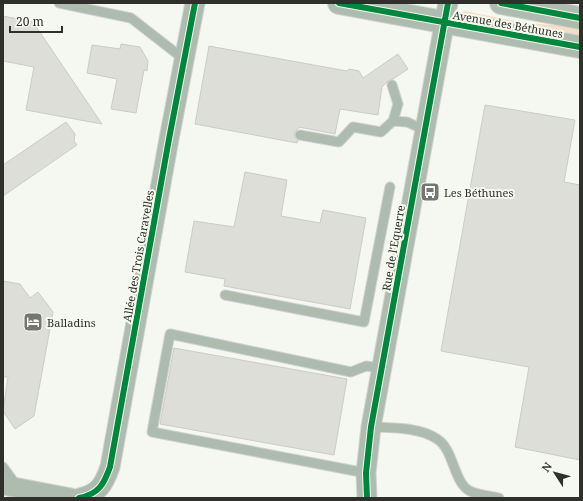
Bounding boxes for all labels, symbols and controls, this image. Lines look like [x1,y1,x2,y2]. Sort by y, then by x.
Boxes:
street label: Avenue des Béthunes [452,7,564,41]
scale bar [10,8,62,34]
text: 20 m [16,13,44,30]
bus stop icon: Les Béthunes [419,181,441,203]
place label: Les Béthunes [444,185,513,200]
street label: Allée des Trois Caravelles [119,189,157,323]
street label: Rue de l'Equerre [378,204,408,292]
hotel icon: Balladins [22,311,44,333]
place label: Balladins [47,315,96,330]
north arrow [535,453,575,493]
text: N [538,459,555,475]

